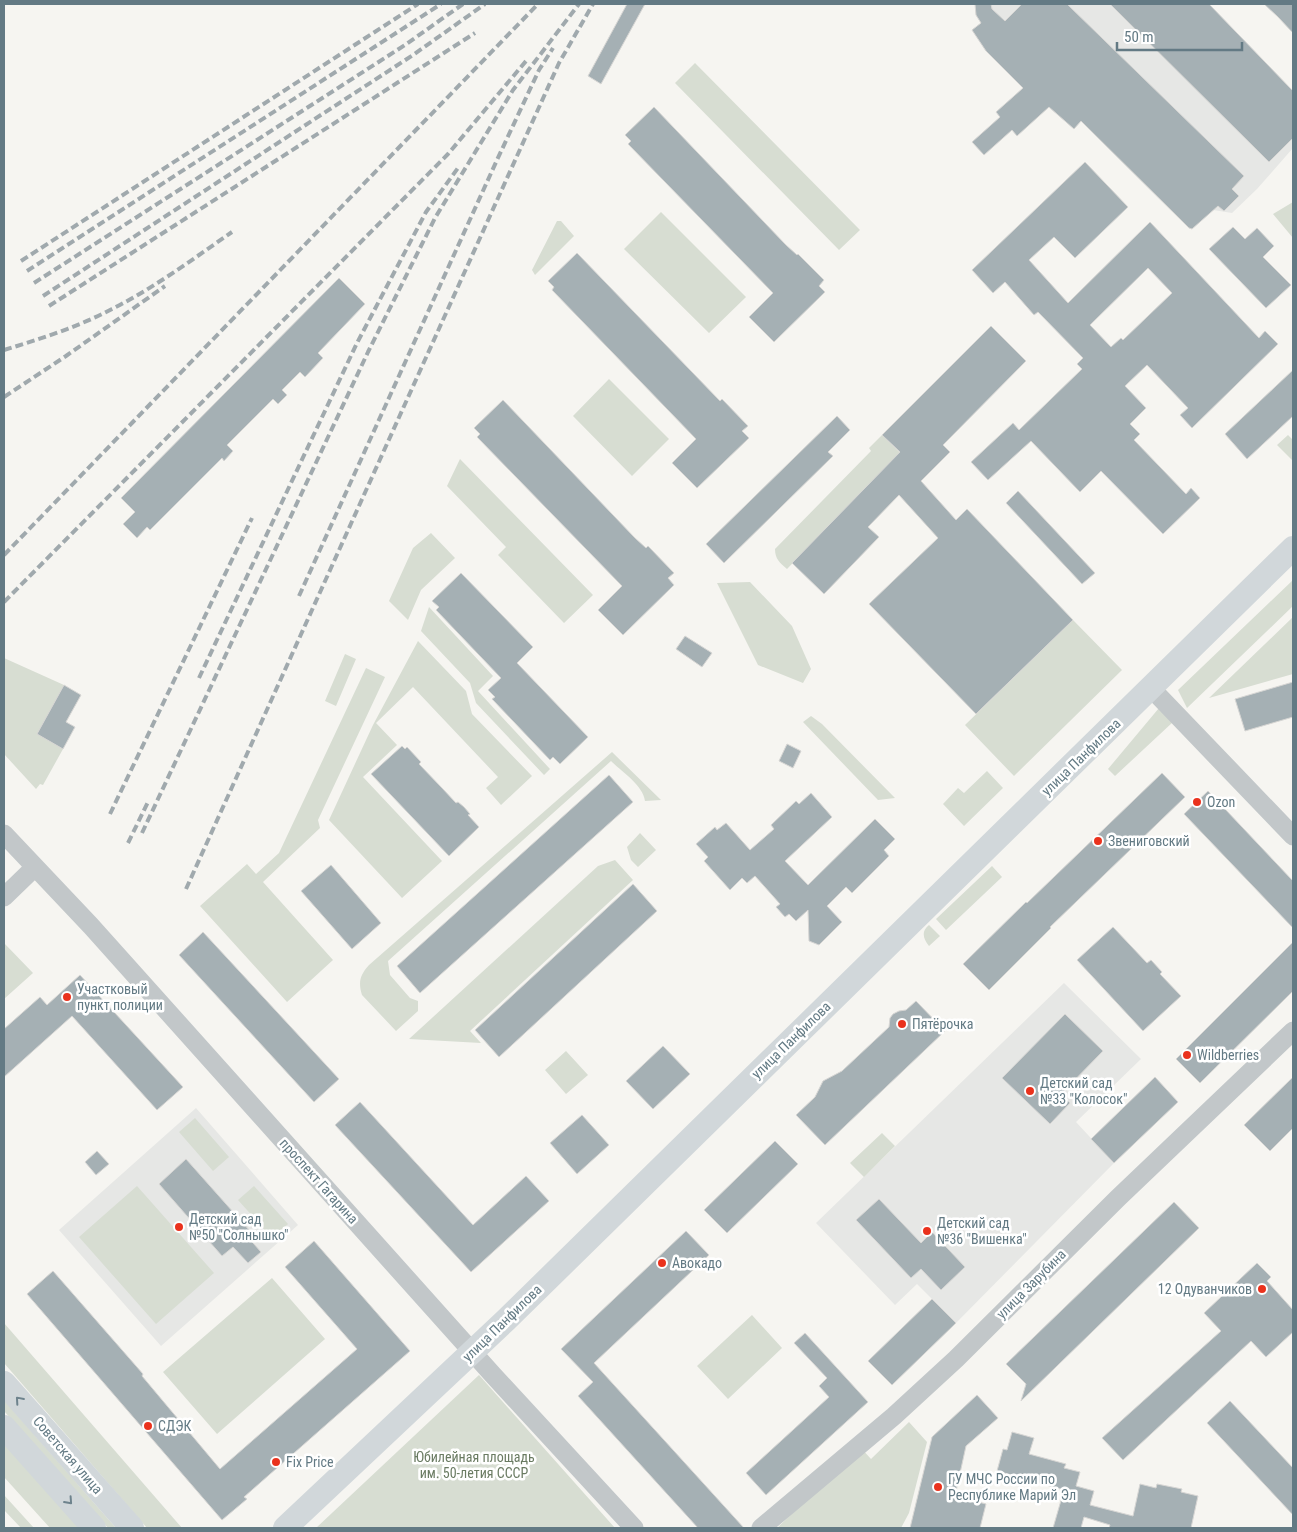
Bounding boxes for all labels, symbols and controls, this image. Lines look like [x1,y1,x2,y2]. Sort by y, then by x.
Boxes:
scale bar [1117,20,1242,52]
text: 50 m [1124,28,1154,46]
street label: улица Панфилова [1038,715,1124,799]
place label: Ozon [1207,794,1235,810]
marker: Ozon [1191,796,1203,808]
place label: Звениговский [1108,833,1190,849]
marker: Звениговский [1092,835,1104,847]
place label: Участковый пункт полиции [77,981,163,1013]
marker: Участковый пункт полиции [61,991,73,1003]
street label: улица Панфилова [748,998,834,1082]
place label: Пятёрочка [912,1016,974,1032]
marker: Пятёрочка [896,1018,908,1030]
place label: Wildberries [1197,1047,1259,1063]
marker: Wildberries [1181,1049,1193,1061]
place label: Детский сад №33 "Колосок" [1040,1075,1127,1107]
marker: Детский сад №33 "Колосок" [1024,1085,1036,1097]
street label: проспект Гагарина [277,1135,361,1227]
place label: Детский сад №50 "Солнышко" [189,1211,289,1243]
place label: Детский сад №36 "Вишенка" [937,1215,1027,1247]
marker: Детский сад №50 "Солнышко" [173,1221,185,1233]
marker: Детский сад №36 "Вишенка" [921,1225,933,1237]
street label: улица Зарубина [993,1246,1069,1322]
place label: Авокадо [672,1255,722,1271]
marker: Авокадо [656,1257,668,1269]
street label: улица Панфилова [459,1281,545,1365]
place label: 12 Одуванчиков [1158,1281,1252,1297]
marker: 12 Одуванчиков [1256,1283,1268,1295]
one-way arrow [16,1396,25,1405]
street label: Советская улица [30,1413,106,1497]
place label: СДЭК [158,1418,191,1434]
marker: СДЭК [142,1420,154,1432]
park label: Юбилейная площадь им. 50-летия СССР [413,1449,535,1481]
place label: Fix Price [286,1454,334,1470]
marker: Fix Price [270,1456,282,1468]
place label: ГУ МЧС России по Республике Марий Эл [948,1471,1076,1503]
marker: ГУ МЧС России по Республике Марий Эл [932,1481,944,1493]
one-way arrow [63,1495,72,1504]

